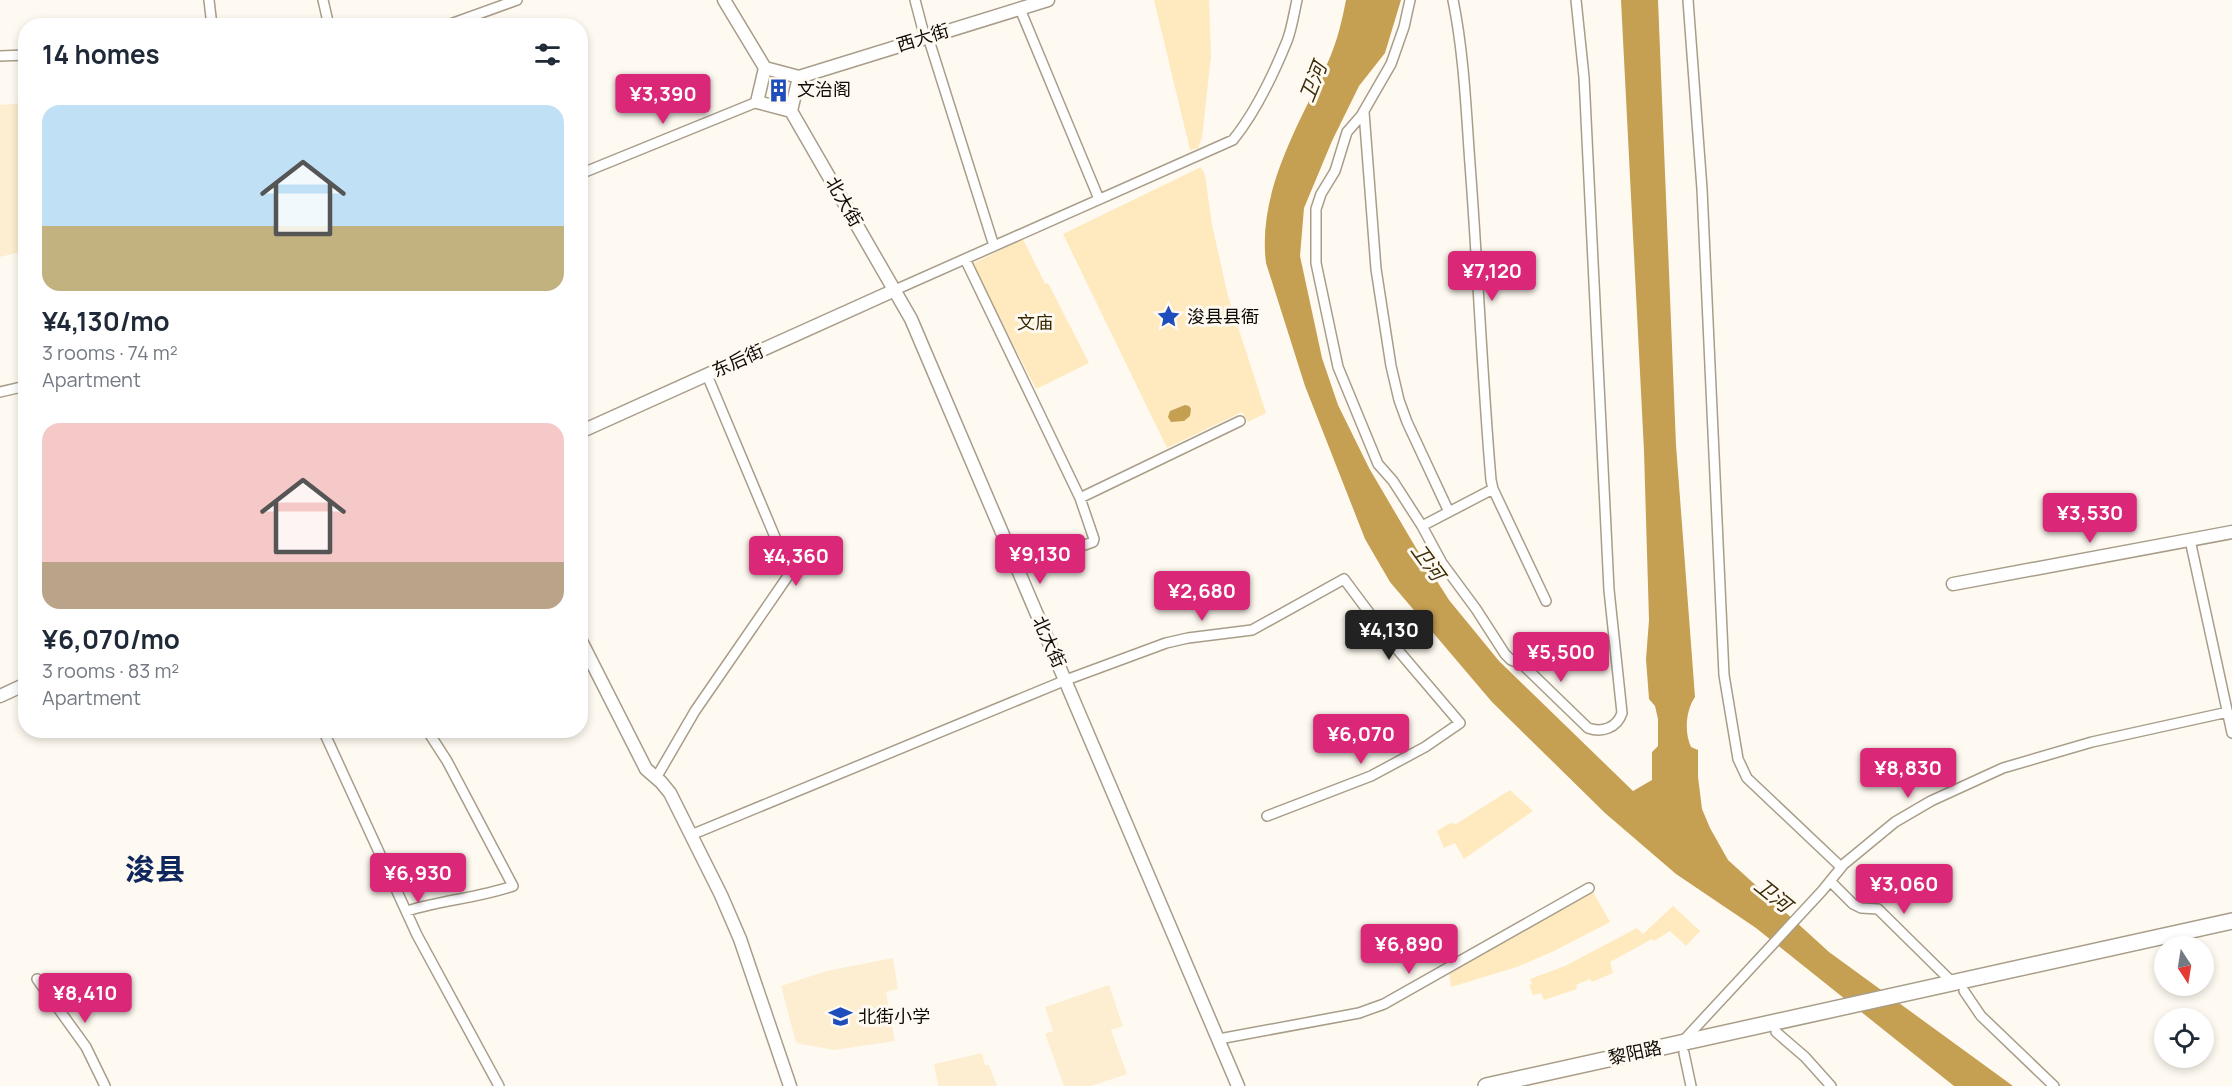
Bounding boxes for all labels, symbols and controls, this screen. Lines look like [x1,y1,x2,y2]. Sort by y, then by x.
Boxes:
street label: 西大街 [893,18,952,56]
text: 14 homes [42,36,160,72]
icon: filters [531,38,564,71]
water label: 卫河 [1293,55,1334,105]
pin: ¥3,390 [614,74,712,125]
building icon: 文治阁 [766,77,792,103]
place label: 文治阁 [797,77,851,101]
text: ¥3,390 [629,80,697,107]
icon: home [249,144,357,252]
street label: 北大街 [821,172,869,231]
pin: ¥7,120 [1443,251,1541,302]
text: ¥7,120 [1462,257,1522,284]
text: ¥4,130/mo [42,303,169,339]
place icon: 浚县县衙 [1156,304,1182,330]
place label: 浚县县衙 [1187,304,1259,328]
park label: 文庙 [1017,310,1053,334]
street label: 东后街 [708,338,767,382]
text: 3 rooms · 74 m² [42,339,178,366]
text: Apartment [42,366,141,393]
icon: home [249,462,357,570]
pin: ¥3,530 [2041,493,2139,544]
text: ¥3,530 [2057,499,2123,526]
pin: ¥9,130 [991,534,1089,585]
pin: ¥4,360 [747,536,845,587]
water label: 卫河 [1406,538,1453,589]
text: ¥9,130 [1009,540,1071,567]
text: ¥4,360 [763,542,829,569]
pin: ¥2,680 [1153,571,1251,622]
text: ¥2,680 [1168,577,1236,604]
pin: ¥4,130 [1340,610,1438,661]
street label: 北大街 [1028,612,1072,671]
text: ¥4,130 [1359,616,1419,643]
text: ¥6,070/mo [42,621,180,657]
pin: ¥5,500 [1512,632,1610,683]
text: ¥5,500 [1527,638,1595,665]
text: 3 rooms · 83 m² [42,657,179,684]
text: Apartment [42,684,141,711]
pin: ¥6,070 [1312,714,1410,765]
text: ¥6,070 [1327,720,1395,747]
pin: ¥8,830 [1859,748,1957,799]
text: ¥8,830 [1874,754,1942,781]
district label: 浚县 [125,848,185,889]
pin: ¥6,930 [369,853,467,904]
text: ¥6,930 [384,859,452,886]
pin: ¥3,060 [1855,864,1953,915]
text: ¥3,060 [1870,870,1938,897]
water label: 卫河 [1749,872,1800,920]
pin: ¥6,890 [1360,924,1458,975]
text: ¥6,890 [1375,930,1443,957]
north arrow [2154,936,2214,996]
map controls [2154,936,2214,1068]
pin: ¥8,410 [36,973,134,1024]
text: ¥8,410 [53,979,117,1006]
school or university icon: 北街小学 [827,1004,853,1030]
place label: 北街小学 [858,1004,930,1028]
button: locate [2154,1008,2214,1068]
street label: 黎阳路 [1606,1035,1664,1069]

